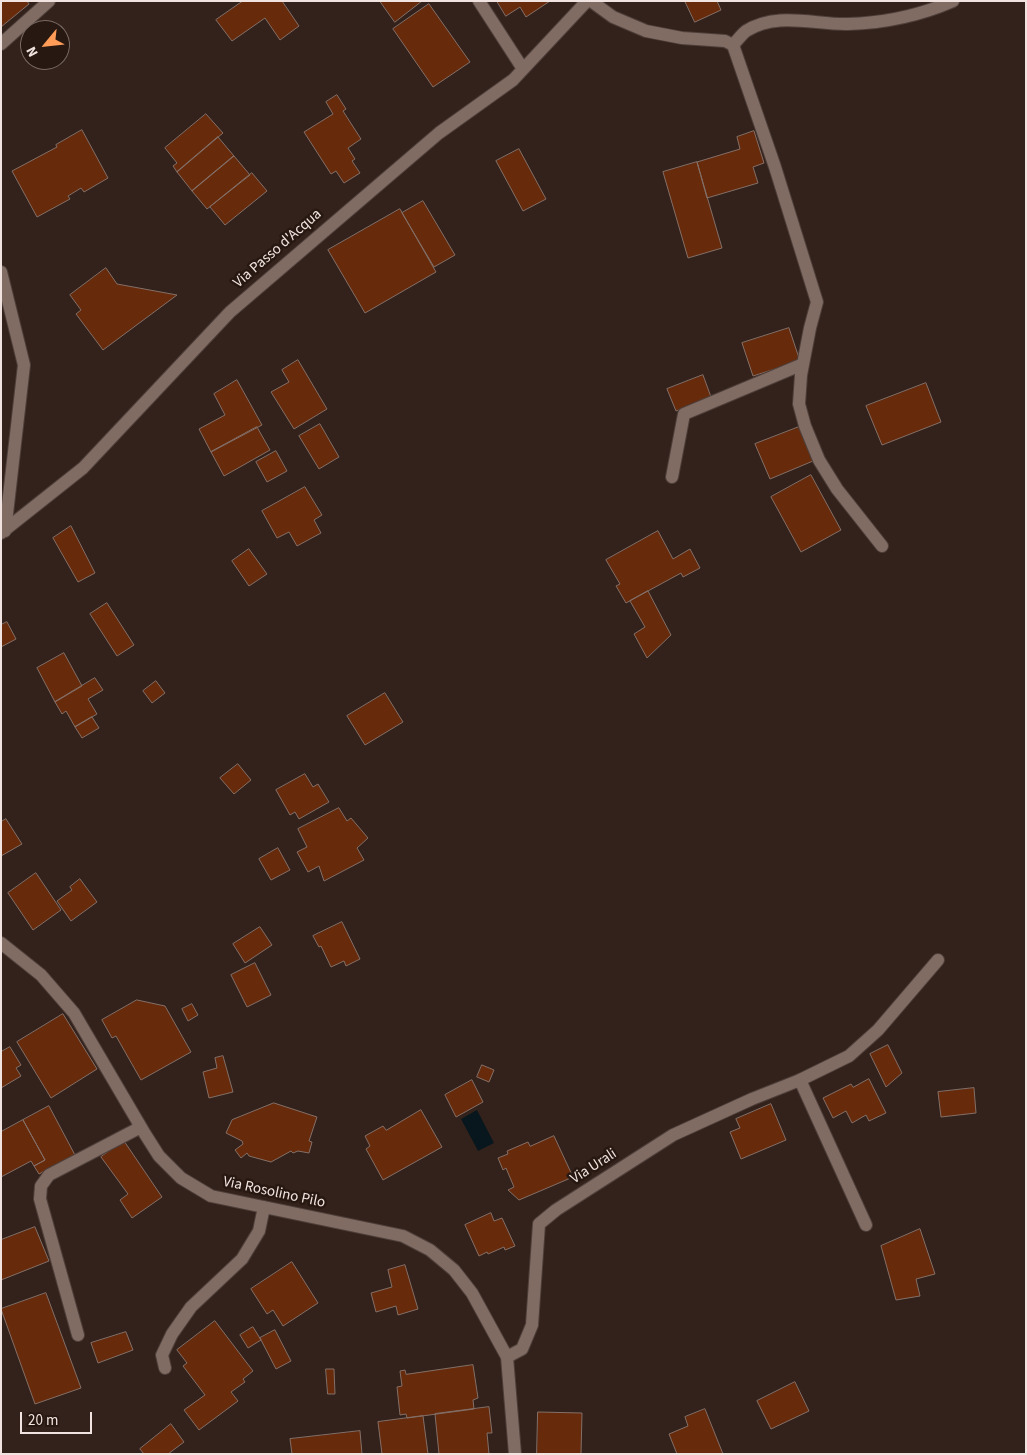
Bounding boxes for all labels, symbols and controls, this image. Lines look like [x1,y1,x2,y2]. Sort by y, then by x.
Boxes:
north arrow [20,20,70,70]
text: N [22,43,44,60]
street label: Via Passo d'Acqua [230,206,326,292]
street label: Via Urali [567,1145,621,1189]
street label: Via Rosolino Pilo [221,1173,327,1213]
scale bar [22,1402,95,1434]
text: 20 m [28,1410,58,1431]

